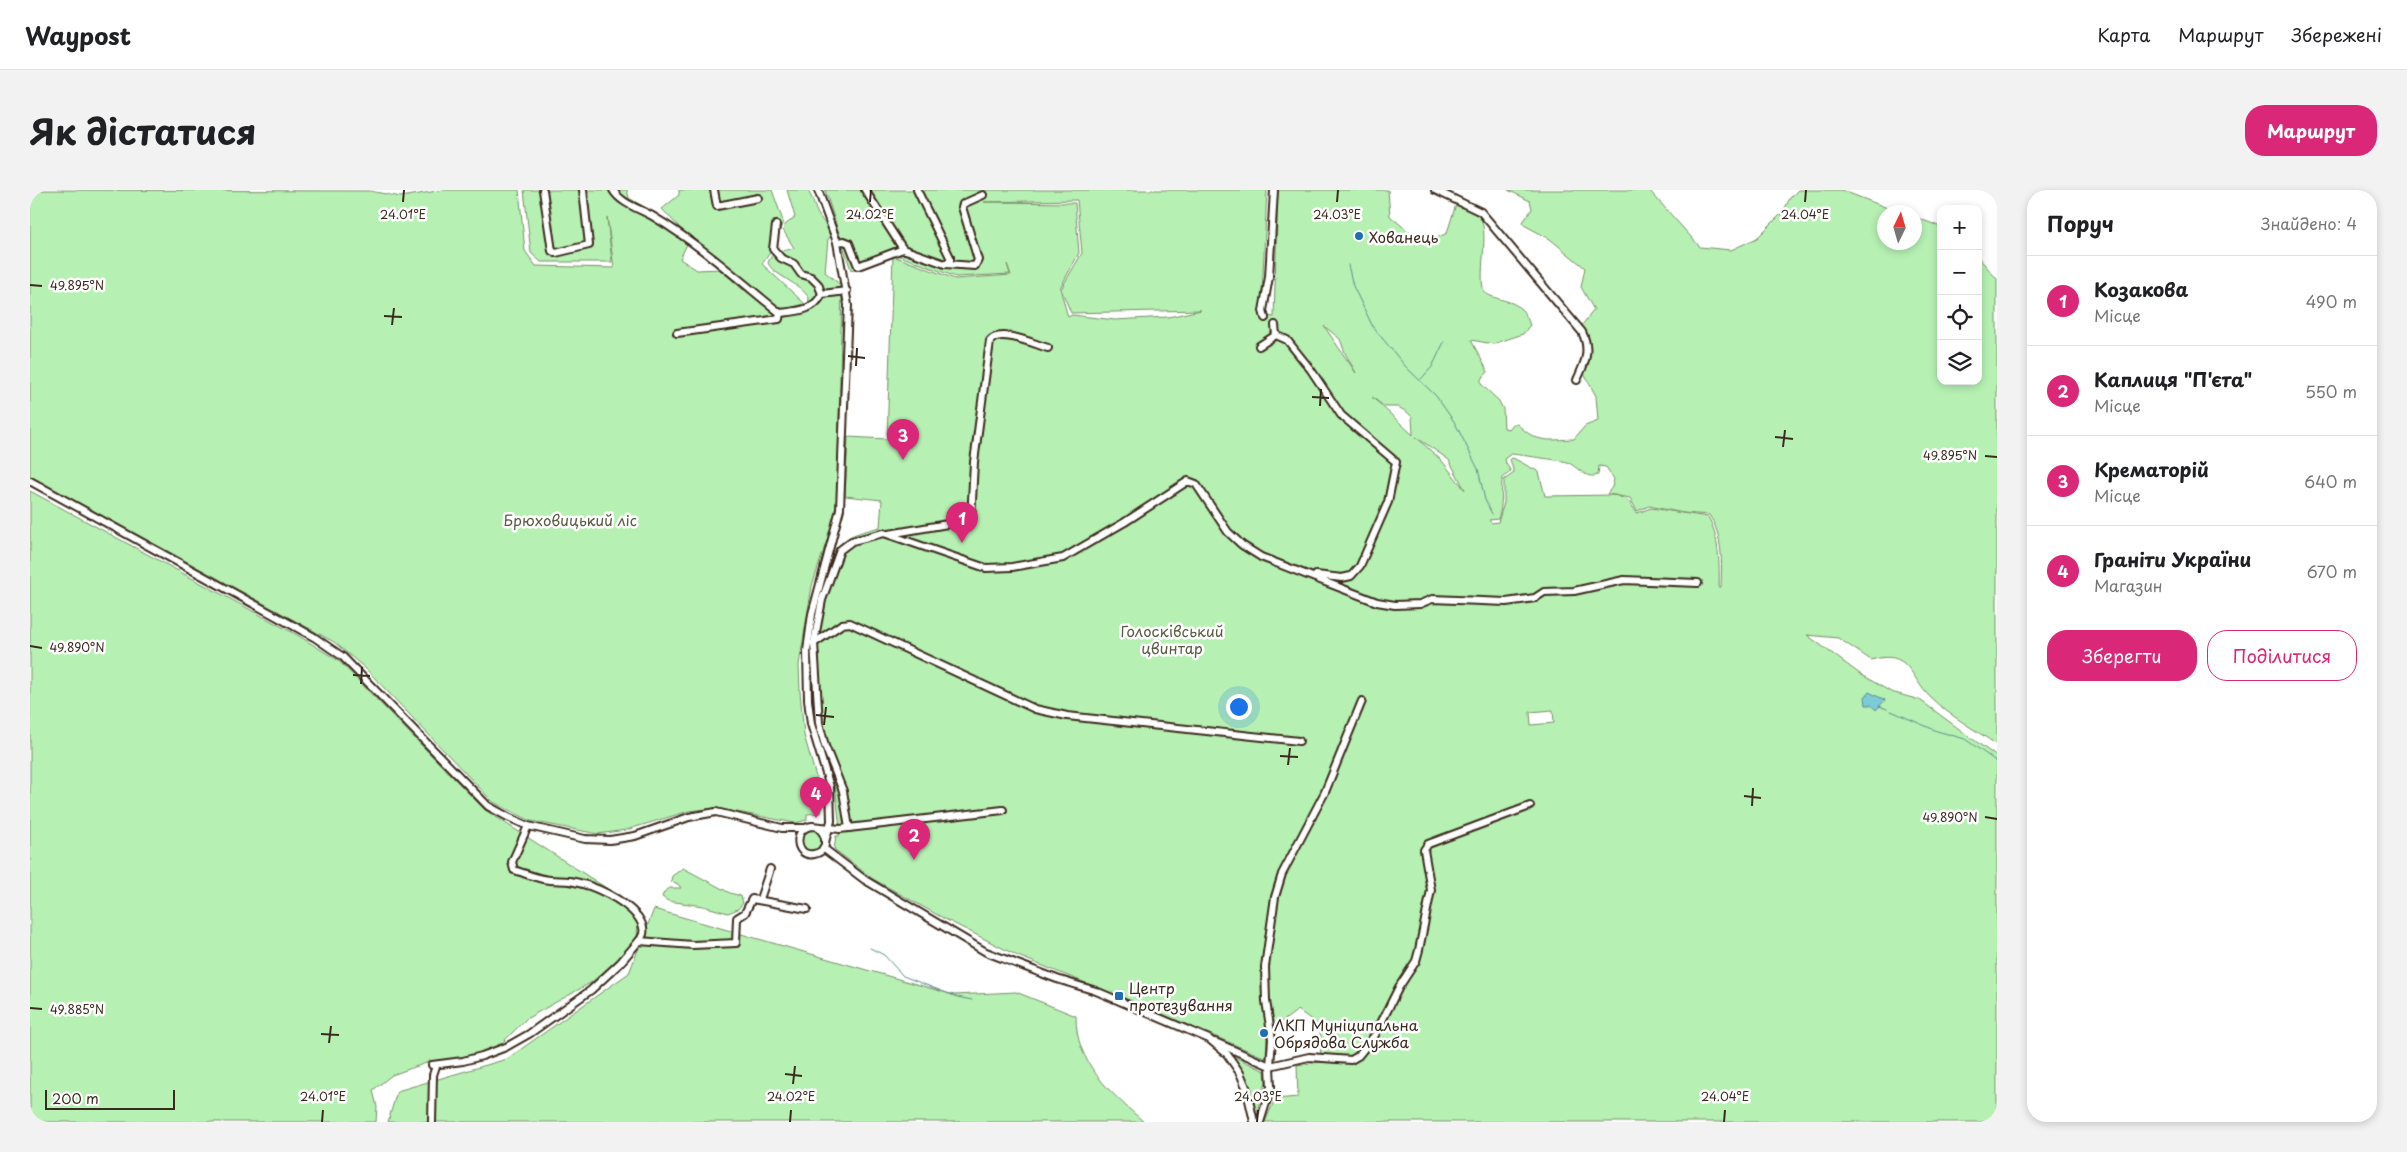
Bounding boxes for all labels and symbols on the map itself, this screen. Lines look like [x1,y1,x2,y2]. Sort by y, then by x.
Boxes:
text: 24.01°E [380,205,426,223]
text: 24.02°E [846,205,894,223]
text: 24.03°E [1313,205,1361,223]
text: 24.04°E [1781,205,1829,223]
north arrow [1877,205,1922,250]
place label: Хованець [1369,225,1439,248]
marker: Хованець [1353,230,1365,242]
text: 49.895°N [50,276,104,294]
pin: 3 [887,419,919,460]
text: 49.895°N [1923,446,1977,464]
pin: 1 [946,502,978,543]
park label: Брюховицький ліс [503,508,637,531]
park label: Голосківський цвинтар [1120,619,1224,659]
text: 49.890°N [49,638,105,656]
your location [1226,694,1252,720]
pin: 4 [800,777,832,818]
text: 49.890°N [1922,808,1978,826]
pin: 2 [898,819,930,860]
place label: Центр протезування [1129,976,1233,1016]
marker: Центр протезування [1113,990,1125,1002]
text: 49.885°N [50,1000,104,1018]
place label: ЛКП Муніципальна Обрядова Служба [1274,1013,1419,1053]
marker: ЛКП Муніципальна Обрядова Служба [1258,1027,1270,1039]
scale bar [45,1087,175,1110]
text: 24.01°E [300,1087,346,1105]
text: 24.02°E [767,1087,815,1105]
text: 24.03°E [1234,1087,1282,1105]
text: 24.04°E [1701,1087,1749,1105]

